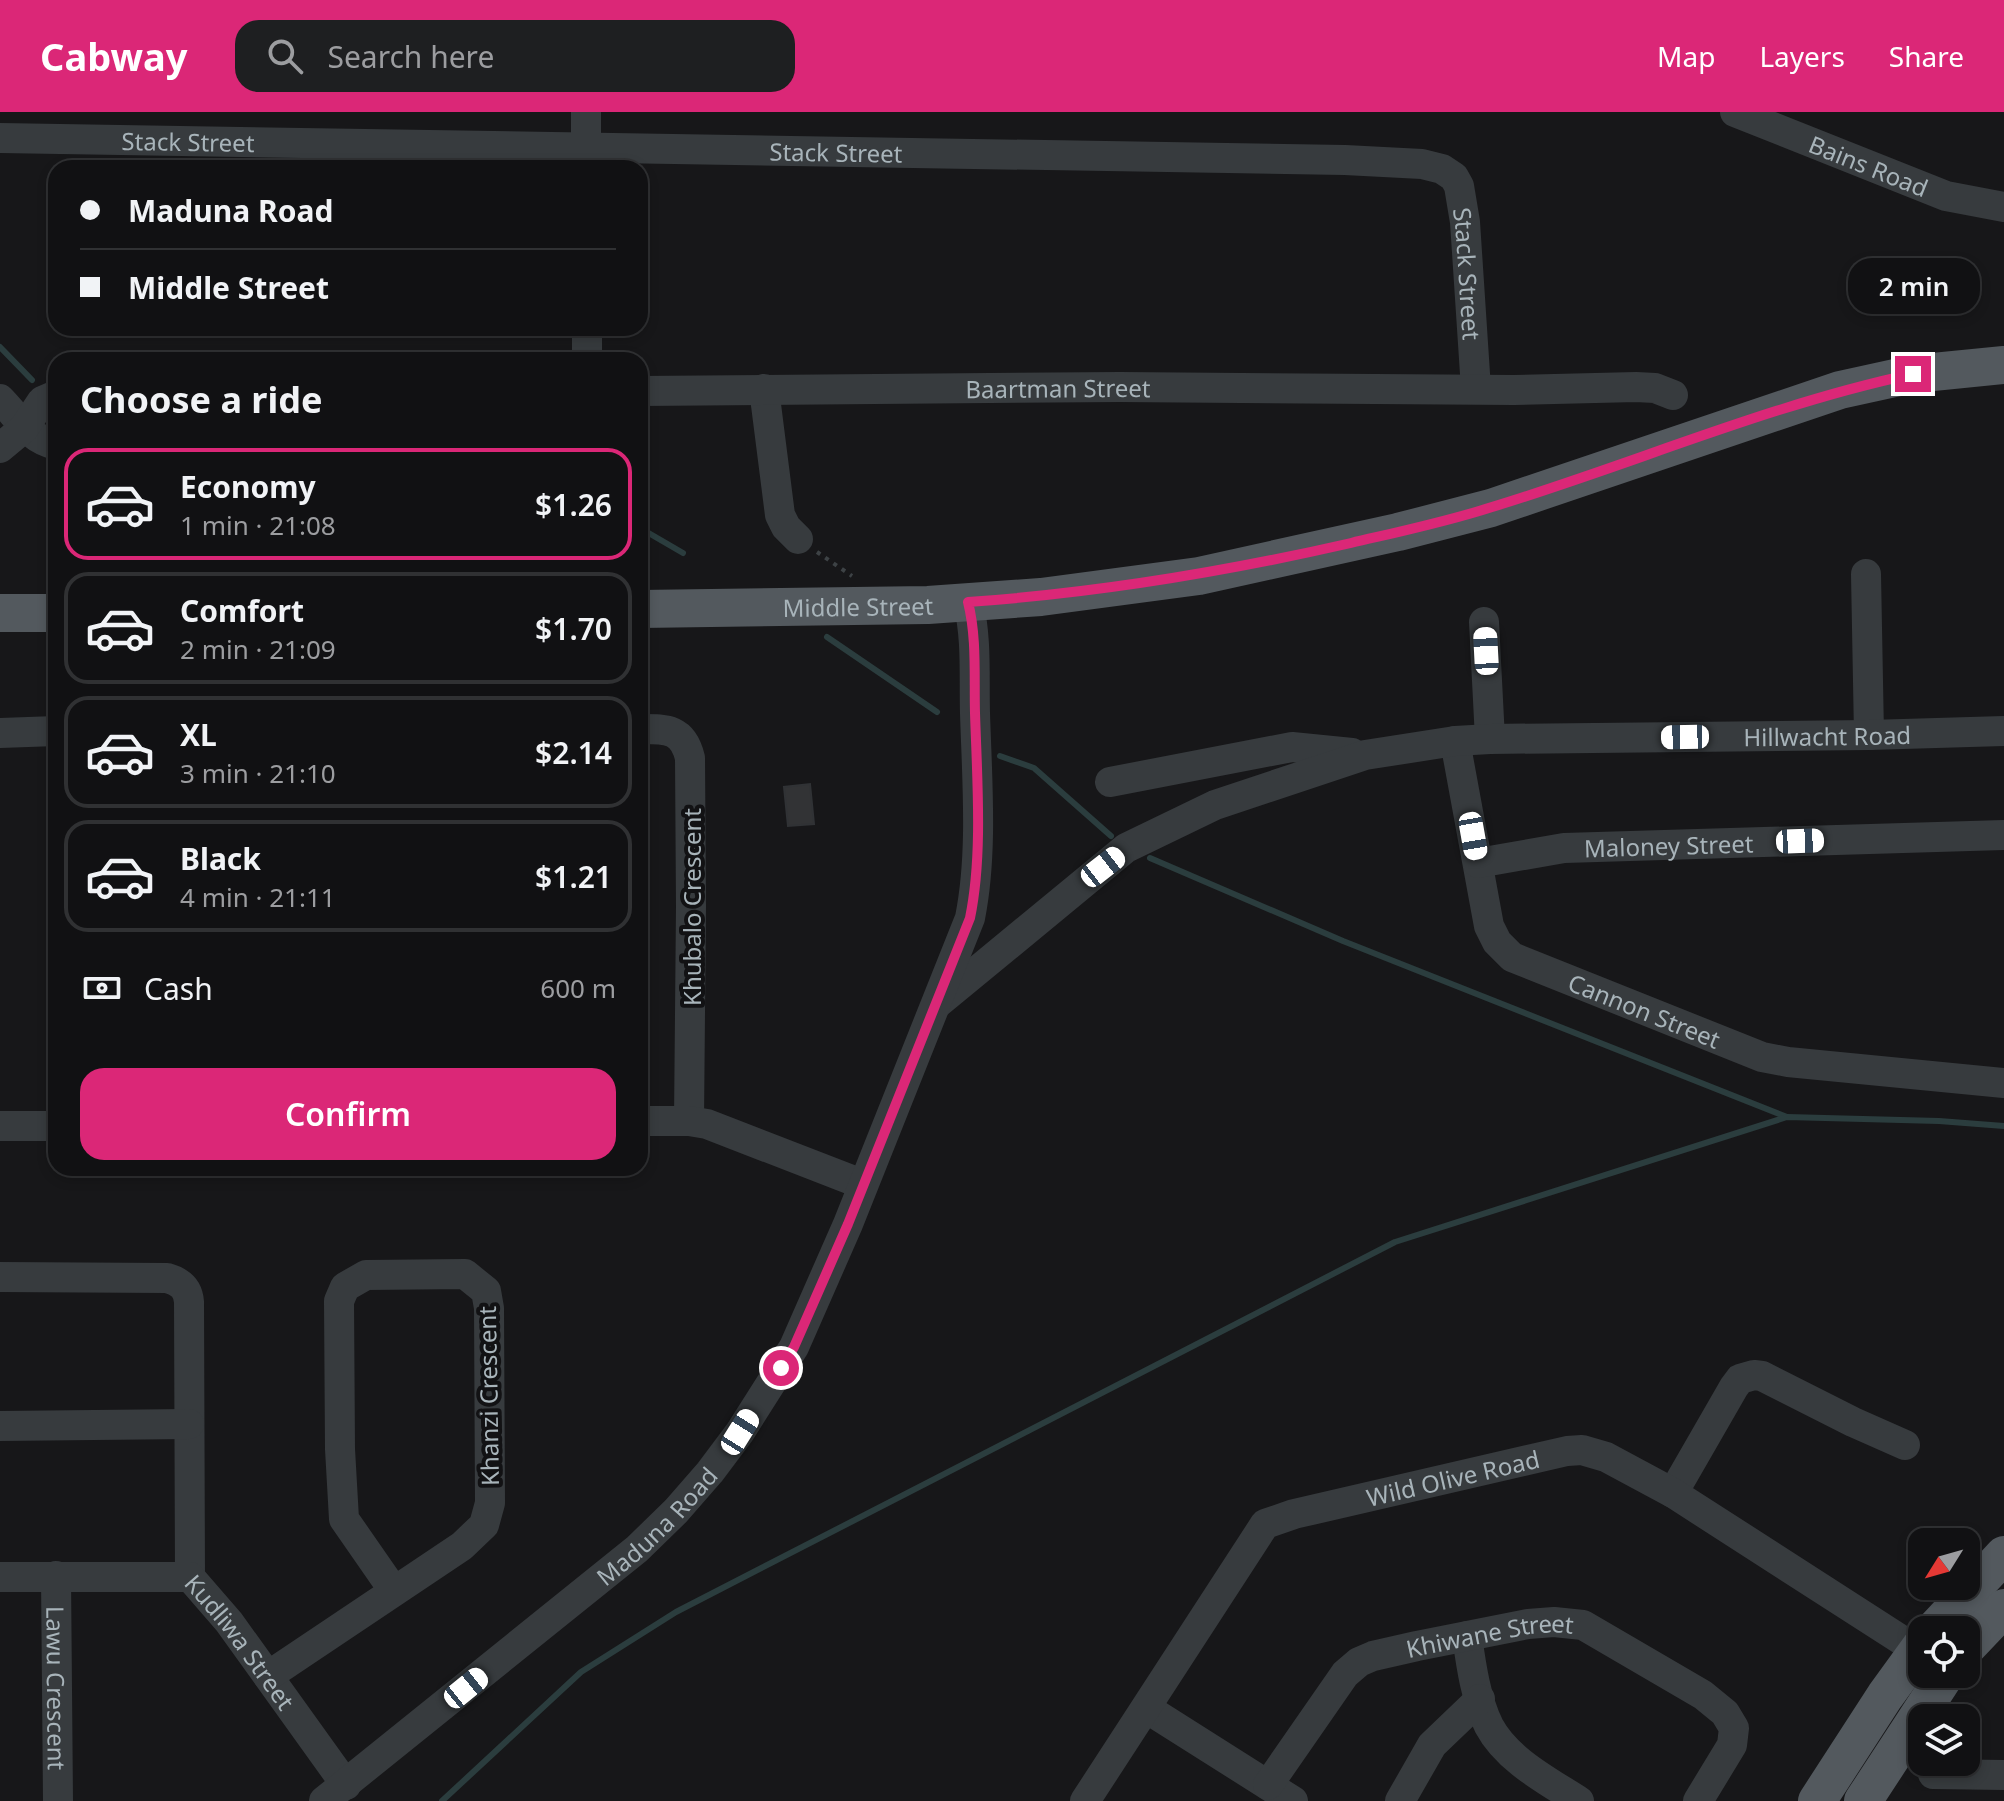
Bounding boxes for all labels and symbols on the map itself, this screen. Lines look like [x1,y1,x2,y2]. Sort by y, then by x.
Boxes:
street label: Stack Street [121,123,255,159]
street label: Bains Road [1804,127,1933,204]
street label: Stack Street [769,134,903,169]
street label: Stack Street [1446,205,1489,342]
callout: 2 min [1847,258,1979,314]
route end [1895,356,1931,392]
street label: Baartman Street [965,370,1151,405]
street label: Middle Street [782,588,935,624]
car [1473,626,1499,676]
street label: Hillwacht Road [1743,717,1912,753]
car [1661,725,1709,749]
street label: Khubalo Crescent [675,808,708,1006]
car [1457,810,1489,862]
street label: Maloney Street [1583,826,1754,864]
car [1776,828,1824,854]
car [1077,843,1129,891]
street label: Cannon Street [1564,965,1726,1055]
street label: Khanzi Crescent [470,1305,506,1486]
route start [763,1350,799,1386]
car [717,1405,763,1459]
street label: Wild Olive Road [1363,1441,1543,1513]
street label: Maduna Road [589,1459,724,1592]
north arrow [1908,1528,1980,1600]
street label: Kudliwa Street [178,1567,303,1716]
street label: Khiwane Street [1403,1605,1576,1664]
street label: Lawu Crescent [40,1606,74,1771]
car [440,1664,492,1712]

